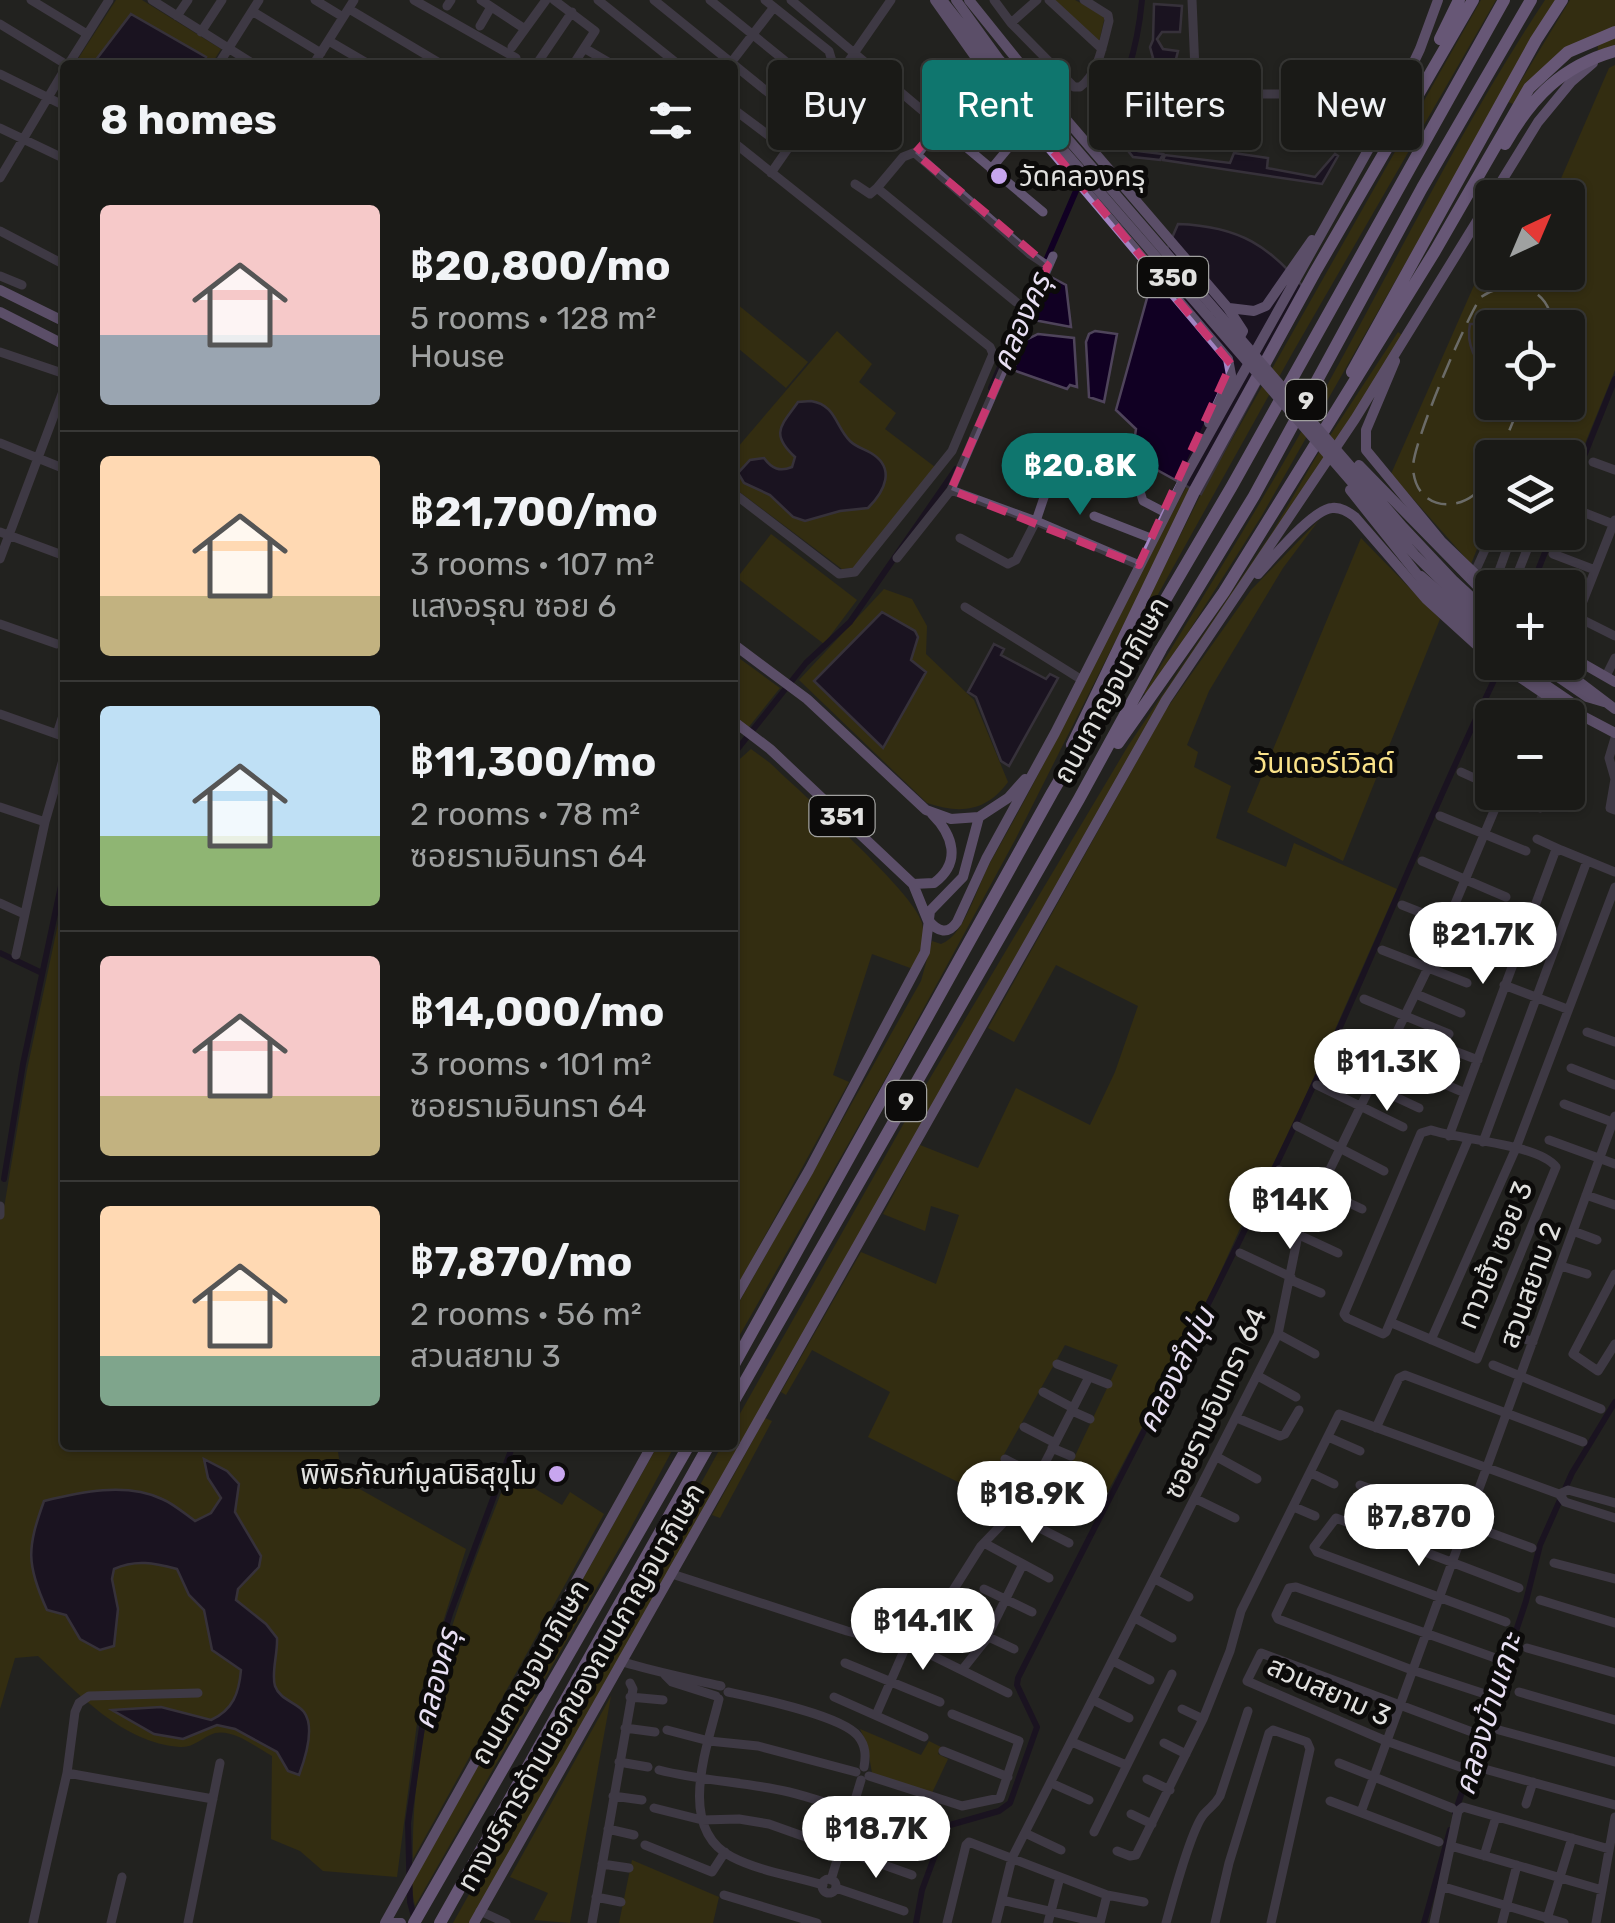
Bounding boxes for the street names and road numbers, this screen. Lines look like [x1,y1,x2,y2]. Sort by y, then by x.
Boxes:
road number: 350 [1138,257,1208,297]
road number: 9 [1286,380,1326,420]
street label: ถนนกาญจนาภิเษก [1046,591,1176,789]
road number: 351 [810,796,874,836]
road number: 9 [886,1081,926,1121]
street label: ทาวเฮ้า ซอย 3 [1450,1176,1540,1334]
street label: สวนสยาม 2 [1492,1218,1568,1352]
street label: ซอยรามอินทรา 64 [1156,1302,1274,1504]
street label: ทางบริการด้านนอกของถนนกาญจนาภิเษก [450,1477,712,1897]
street label: ถนนกาญจนาภิเษก [464,1574,596,1770]
street label: สวนสยาม 3 [1262,1649,1396,1733]

